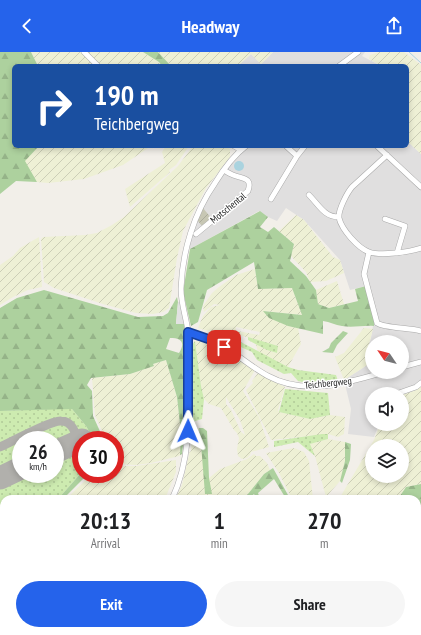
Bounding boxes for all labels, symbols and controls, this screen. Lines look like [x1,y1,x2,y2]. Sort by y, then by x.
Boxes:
icon: back [16,15,38,37]
text: Headway [181,15,240,38]
icon: share [383,15,405,37]
text: 190 m [94,76,158,113]
icon: right [28,80,80,132]
text: Teichbergweg [94,112,179,135]
street label: Motschental [207,189,249,226]
pin [207,330,241,364]
north arrow [365,335,409,379]
map controls [365,335,409,483]
icon: arrive [213,336,235,358]
street label: Teichbergweg [304,374,352,392]
button: sound [365,387,409,431]
position arrow [167,410,209,452]
speed limit sign: 30 [72,431,124,483]
text: 26 [28,439,48,465]
button: layers [365,439,409,483]
text: km/h [29,460,47,473]
text: 20:13 [79,505,131,536]
text: 1 [213,505,225,536]
text: 270 [307,505,342,536]
text: Arrival [91,535,120,552]
text: min [211,535,228,552]
text: m [320,535,329,552]
button: Exit [16,581,207,627]
button: Share [215,581,405,627]

